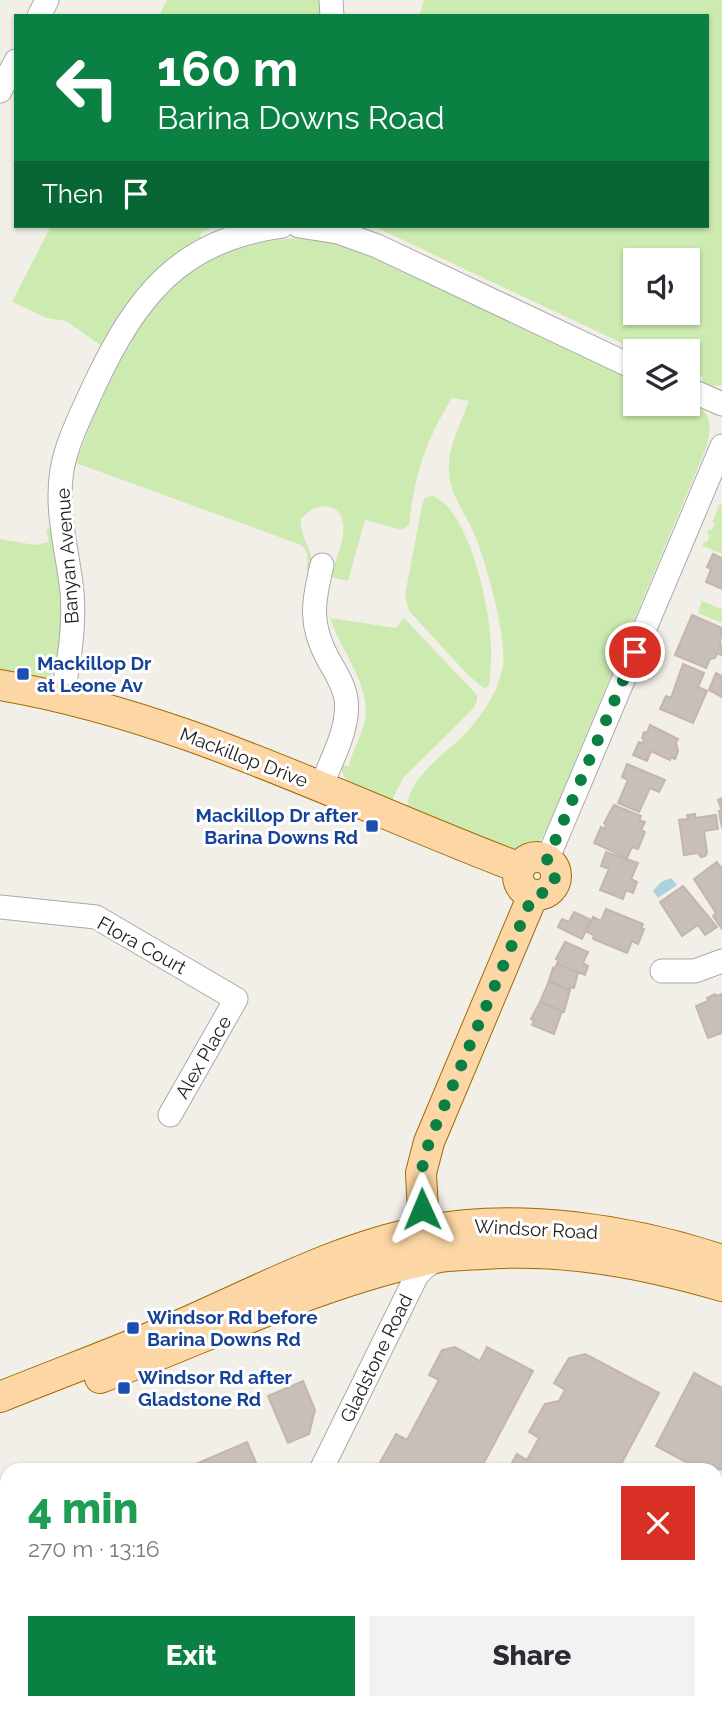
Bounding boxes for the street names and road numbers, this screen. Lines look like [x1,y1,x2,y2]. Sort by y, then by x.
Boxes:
street label: Banyan Avenue [51,487,83,625]
street label: Mackillop Drive [177,723,311,791]
street label: Flora Court [94,912,191,979]
street label: Alex Place [170,1012,236,1102]
street label: Windsor Road [473,1215,599,1243]
street label: Gladstone Road [335,1290,417,1426]

